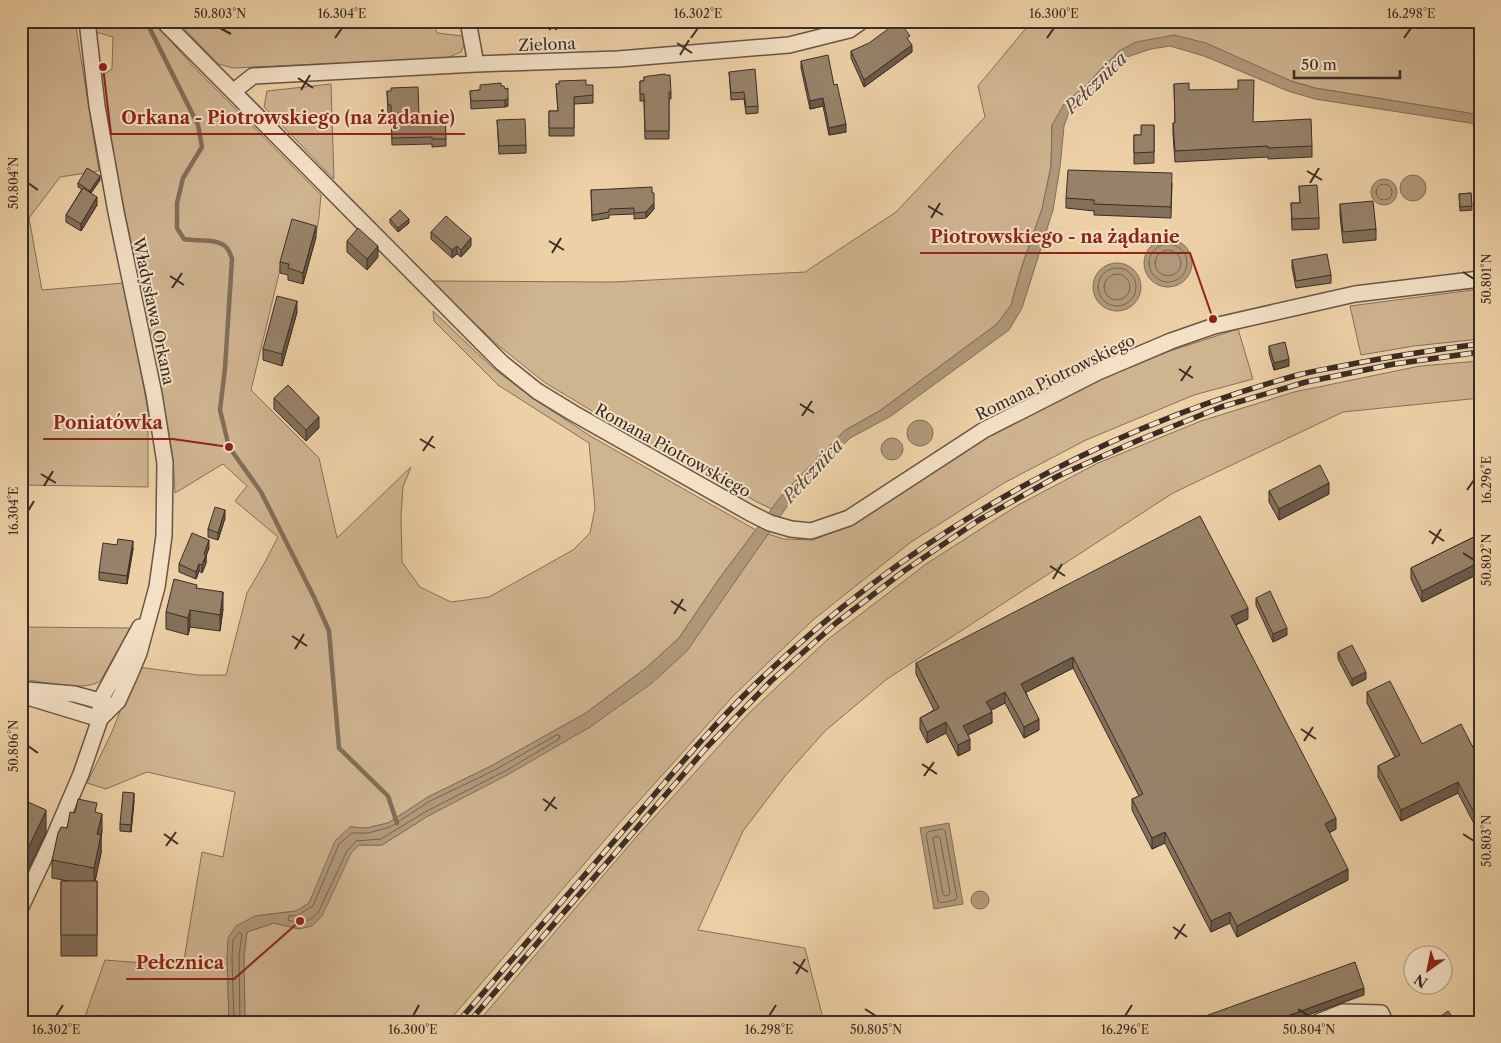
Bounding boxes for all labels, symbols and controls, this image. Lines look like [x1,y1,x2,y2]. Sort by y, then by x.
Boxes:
text: 50.803°N [194,6,246,21]
text: 16.304°E [318,6,366,21]
text: 16.302°E [674,6,722,21]
text: 16.300°E [1029,6,1079,21]
text: 16.298°E [1387,6,1435,21]
street label: Zielona [518,33,577,55]
water label: Pełcznica [1059,47,1132,120]
scale bar [1294,48,1400,80]
text: 50 m [1301,55,1337,74]
callout: Orkana - Piotrowskiego (na żądanie) [111,101,465,134]
text: Orkana - Piotrowskiego (na żądanie) [121,107,455,129]
text: 50.804°N [6,157,21,209]
callout: Piotrowskiego - na żądanie [920,220,1190,253]
text: Piotrowskiego - na żądanie [930,226,1180,248]
street label: Władysława Orkana [128,234,180,387]
text: 50.801°N [1479,254,1494,304]
street label: Romana Piotrowskiego [972,330,1138,424]
street label: Romana Piotrowskiego [592,399,755,501]
callout: Poniatówka [43,406,173,439]
text: Poniatówka [53,412,164,434]
water label: Pełcznica [777,434,848,509]
text: 16.296°E [1479,456,1494,504]
text: 16.304°E [6,487,21,535]
text: 50.802°N [1479,534,1494,586]
text: 50.806°N [6,720,21,772]
text: 50.803°N [1479,815,1494,867]
callout: Pełcznica [126,946,234,979]
north arrow [1404,946,1454,996]
text: Pełcznica [136,952,225,974]
text: N [1411,970,1431,992]
text: 16.302°E [32,1022,80,1037]
text: 16.300°E [388,1022,438,1037]
text: 16.298°E [745,1022,793,1037]
text: 50.805°N [850,1022,902,1037]
text: 16.296°E [1101,1022,1149,1037]
text: 50.804°N [1283,1022,1335,1037]

